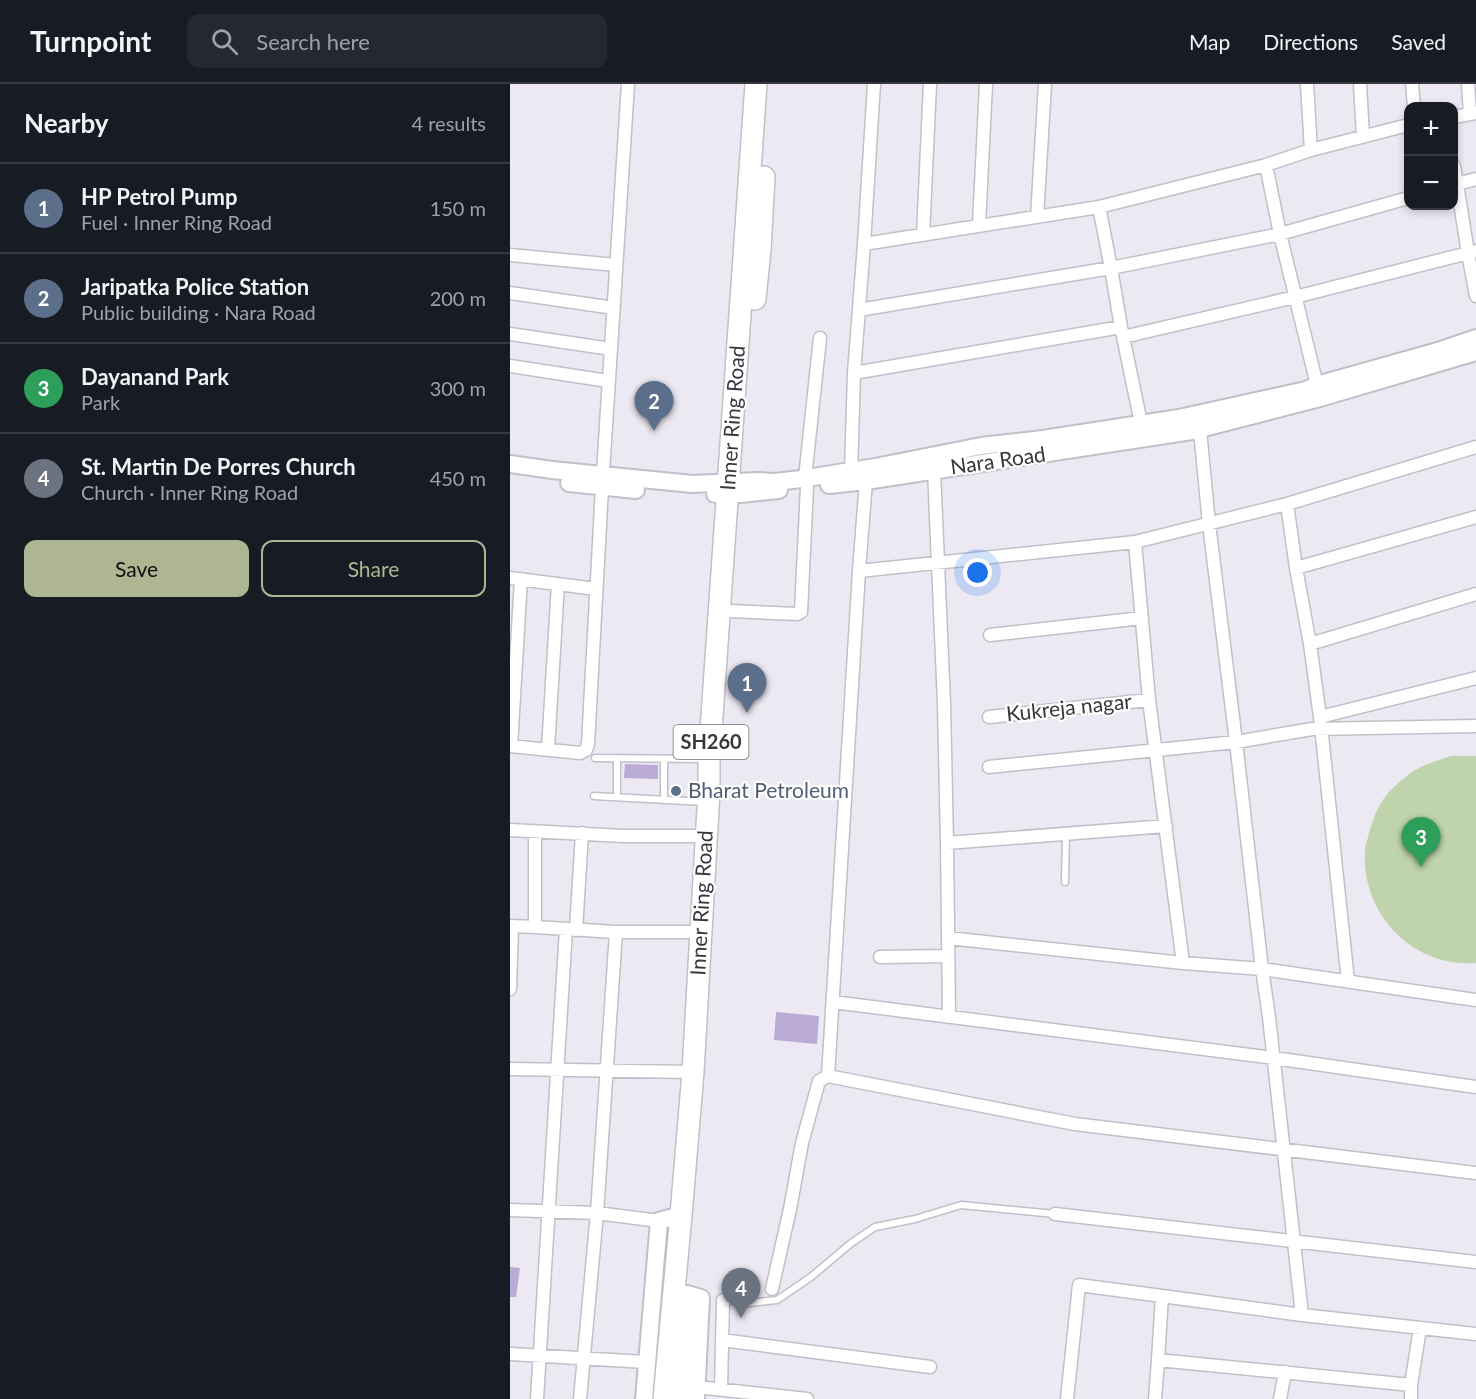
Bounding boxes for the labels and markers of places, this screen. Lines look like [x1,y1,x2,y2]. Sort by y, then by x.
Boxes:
pin: 2 [634,382,674,431]
pin: 1 [728,664,766,713]
place label: Bharat Petroleum [688,777,849,802]
marker: Bharat Petroleum [669,784,683,798]
pin: 3 [1402,818,1440,867]
pin: 4 [722,1268,760,1318]

